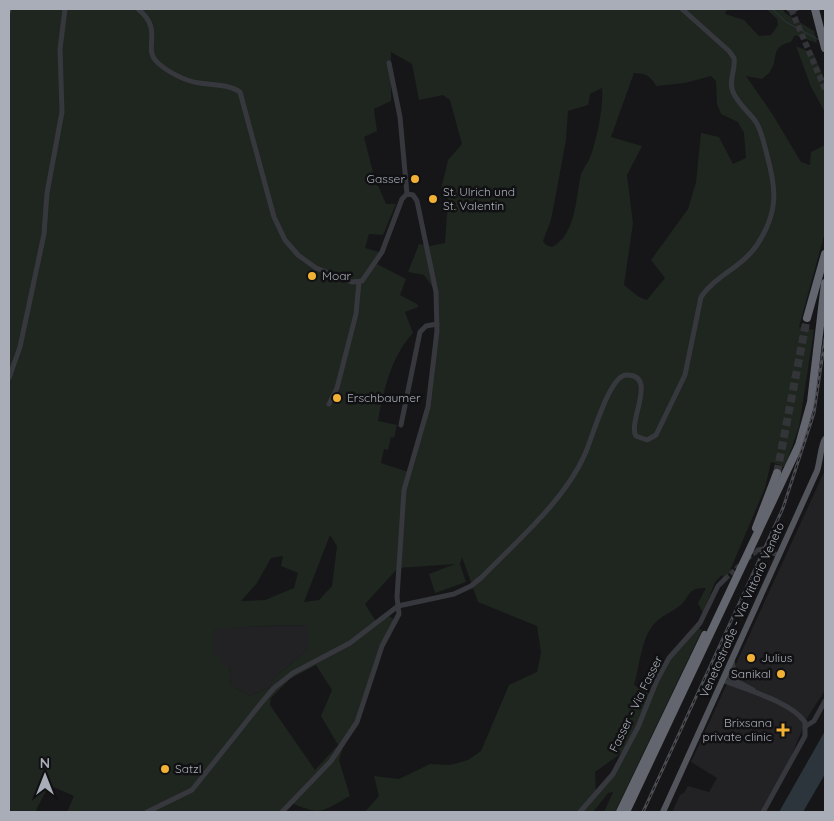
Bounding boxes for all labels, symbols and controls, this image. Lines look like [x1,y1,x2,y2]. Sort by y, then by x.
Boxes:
place label: Gasser [367,171,405,186]
marker: Gasser [409,173,421,185]
place label: St. Ulrich und St. Valentin [443,184,515,213]
marker: St. Ulrich und St. Valentin [427,193,439,205]
place label: Moar [322,268,351,283]
marker: Moar [306,270,318,282]
place label: Erschbaumer [347,390,421,405]
marker: Erschbaumer [331,392,343,404]
street label: Venetostraße - Via Vittorio Veneto [696,520,787,700]
place label: Julius [761,650,793,665]
marker: Julius [745,652,757,664]
street label: Fasser - Via Fasser [606,653,666,754]
place label: Sanikal [731,666,771,681]
marker: Sanikal [775,668,787,680]
place label: Brixsana private clinic [703,715,772,744]
marker: Brixsana private clinic [776,723,790,737]
north arrow [20,751,70,801]
text: N [40,754,50,772]
place label: Satzl [175,761,202,776]
marker: Satzl [159,763,171,775]

